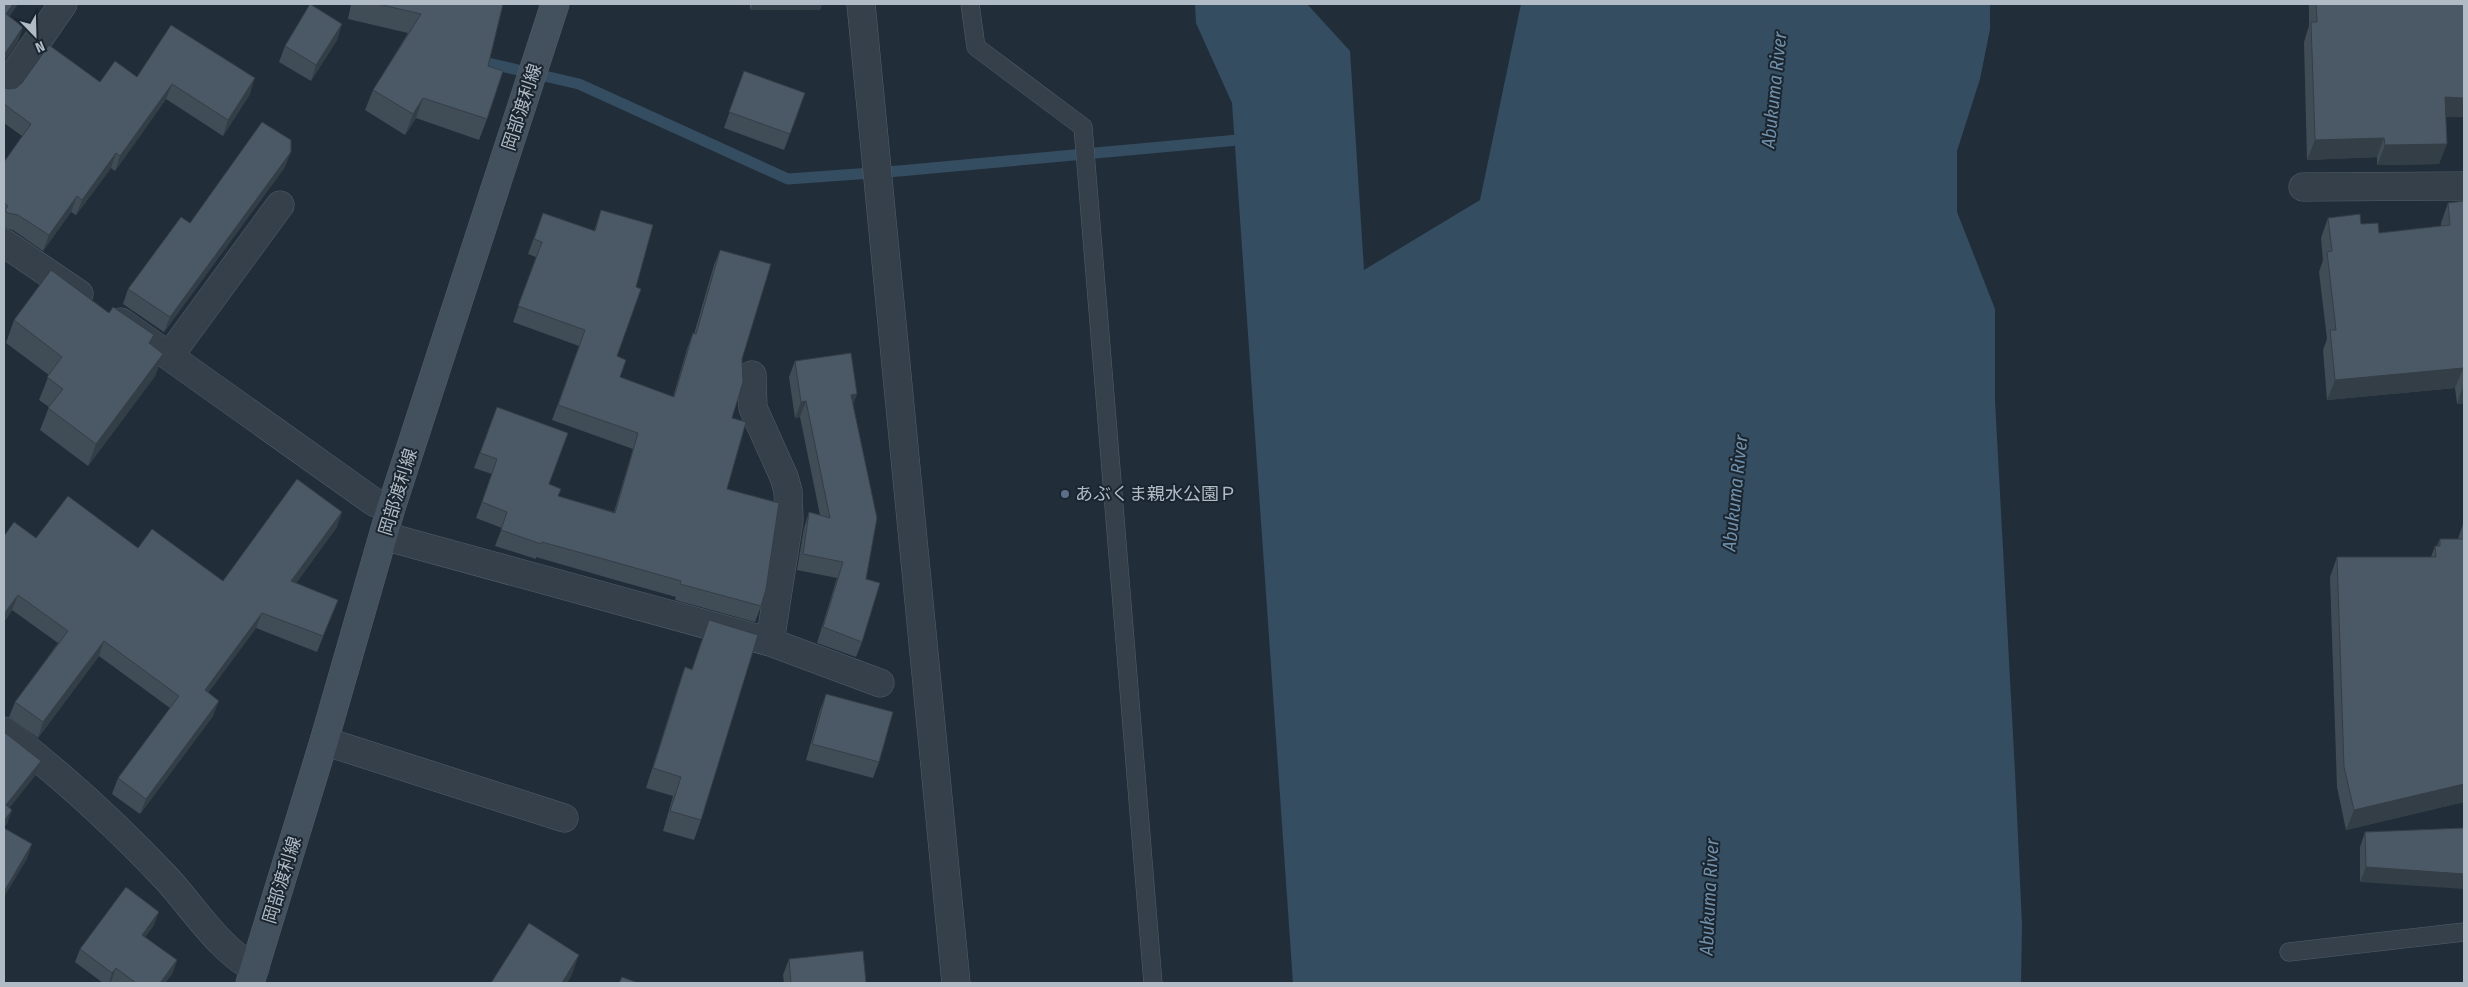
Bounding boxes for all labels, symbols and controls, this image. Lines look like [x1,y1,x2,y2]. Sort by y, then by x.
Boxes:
north arrow [10,10,60,60]
water label: Abukuma River [1756,29,1792,150]
text: N [33,37,47,56]
street label: 岡部渡利線 [498,61,546,153]
water label: Abukuma River [1717,432,1753,553]
street label: 岡部渡利線 [374,446,422,538]
place label: あぶくま親水公園Ｐ [1075,483,1237,505]
marker: あぶくま親水公園Ｐ [1059,488,1071,500]
street label: 岡部渡利線 [258,834,306,926]
water label: Abukuma River [1694,837,1724,957]

